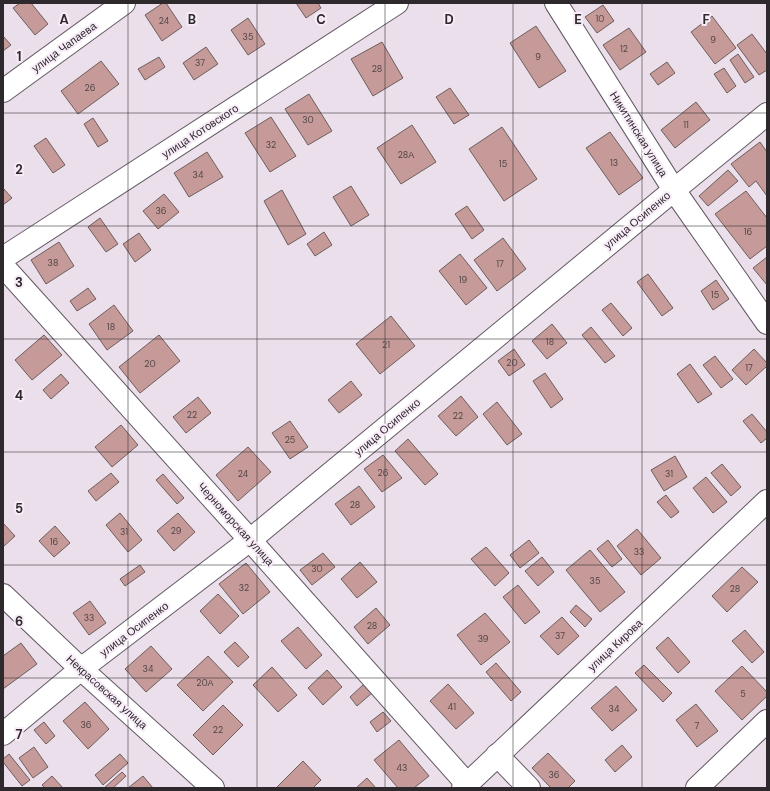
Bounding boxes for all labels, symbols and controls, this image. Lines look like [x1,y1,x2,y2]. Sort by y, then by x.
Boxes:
text: A [59,11,69,28]
text: B [188,11,196,28]
text: C [316,11,326,28]
text: D [444,11,454,28]
text: E [574,11,582,28]
text: F [702,11,710,28]
house number: 10 [596,13,604,25]
house number: 24 [159,15,170,27]
street label: улица Чапаева [29,18,100,75]
house number: 35 [243,31,253,43]
house number: 9 [710,34,716,46]
house number: 12 [620,43,628,55]
text: 1 [17,48,21,65]
house number: 9 [535,51,541,63]
house number: 37 [195,57,205,69]
house number: 28 [372,63,382,75]
house number: 26 [85,82,96,94]
street label: Никитинская улица [607,89,671,180]
street label: улица Котовского [159,101,241,161]
house number: 30 [302,114,314,126]
house number: 11 [683,119,689,131]
house number: 32 [266,139,276,151]
house number: 28А [398,149,414,161]
house number: 13 [610,157,618,169]
house number: 15 [499,158,507,170]
text: 2 [15,161,23,178]
house number: 34 [193,169,204,181]
street label: улица Осипенко [601,188,673,252]
house number: 36 [156,205,167,217]
house number: 16 [744,226,753,238]
house number: 38 [48,257,58,269]
house number: 17 [496,258,504,270]
text: 3 [15,274,23,291]
house number: 19 [459,274,468,286]
house number: 15 [711,289,719,301]
house number: 18 [107,321,115,333]
house number: 18 [546,336,554,348]
house number: 21 [382,339,390,351]
house number: 20 [506,357,518,369]
house number: 20 [144,358,156,370]
house number: 17 [745,362,753,374]
text: 4 [15,387,23,404]
street label: улица Осипенко [351,395,423,459]
house number: 22 [187,409,197,421]
house number: 22 [453,410,463,422]
house number: 25 [285,434,295,446]
house number: 26 [378,467,389,479]
house number: 24 [238,468,249,480]
house number: 31 [665,468,673,480]
street label: Черноморская улица [195,479,278,569]
house number: 28 [350,499,360,511]
text: 5 [15,500,23,517]
house number: 29 [171,525,182,537]
house number: 31 [120,526,128,538]
house number: 16 [50,536,59,548]
house number: 33 [634,546,644,558]
house number: 30 [311,563,323,575]
house number: 35 [590,575,600,587]
house number: 32 [239,582,249,594]
house number: 28 [730,583,740,595]
street label: улица Осипенко [97,599,171,659]
house number: 33 [84,612,94,624]
text: 6 [15,613,23,630]
street label: улица Кирова [585,615,646,674]
house number: 28 [367,620,377,632]
house number: 37 [555,630,565,642]
house number: 39 [478,633,489,645]
street label: Некрасовская улица [64,652,151,733]
house number: 34 [143,663,154,675]
house number: 20А [196,677,214,689]
house number: 5 [740,688,746,700]
house number: 41 [448,701,456,713]
house number: 34 [609,703,620,715]
house number: 36 [81,719,92,731]
house number: 7 [695,720,700,732]
house number: 22 [213,724,223,736]
text: 7 [16,726,23,743]
house number: 43 [397,762,407,774]
house number: 36 [549,769,560,781]

